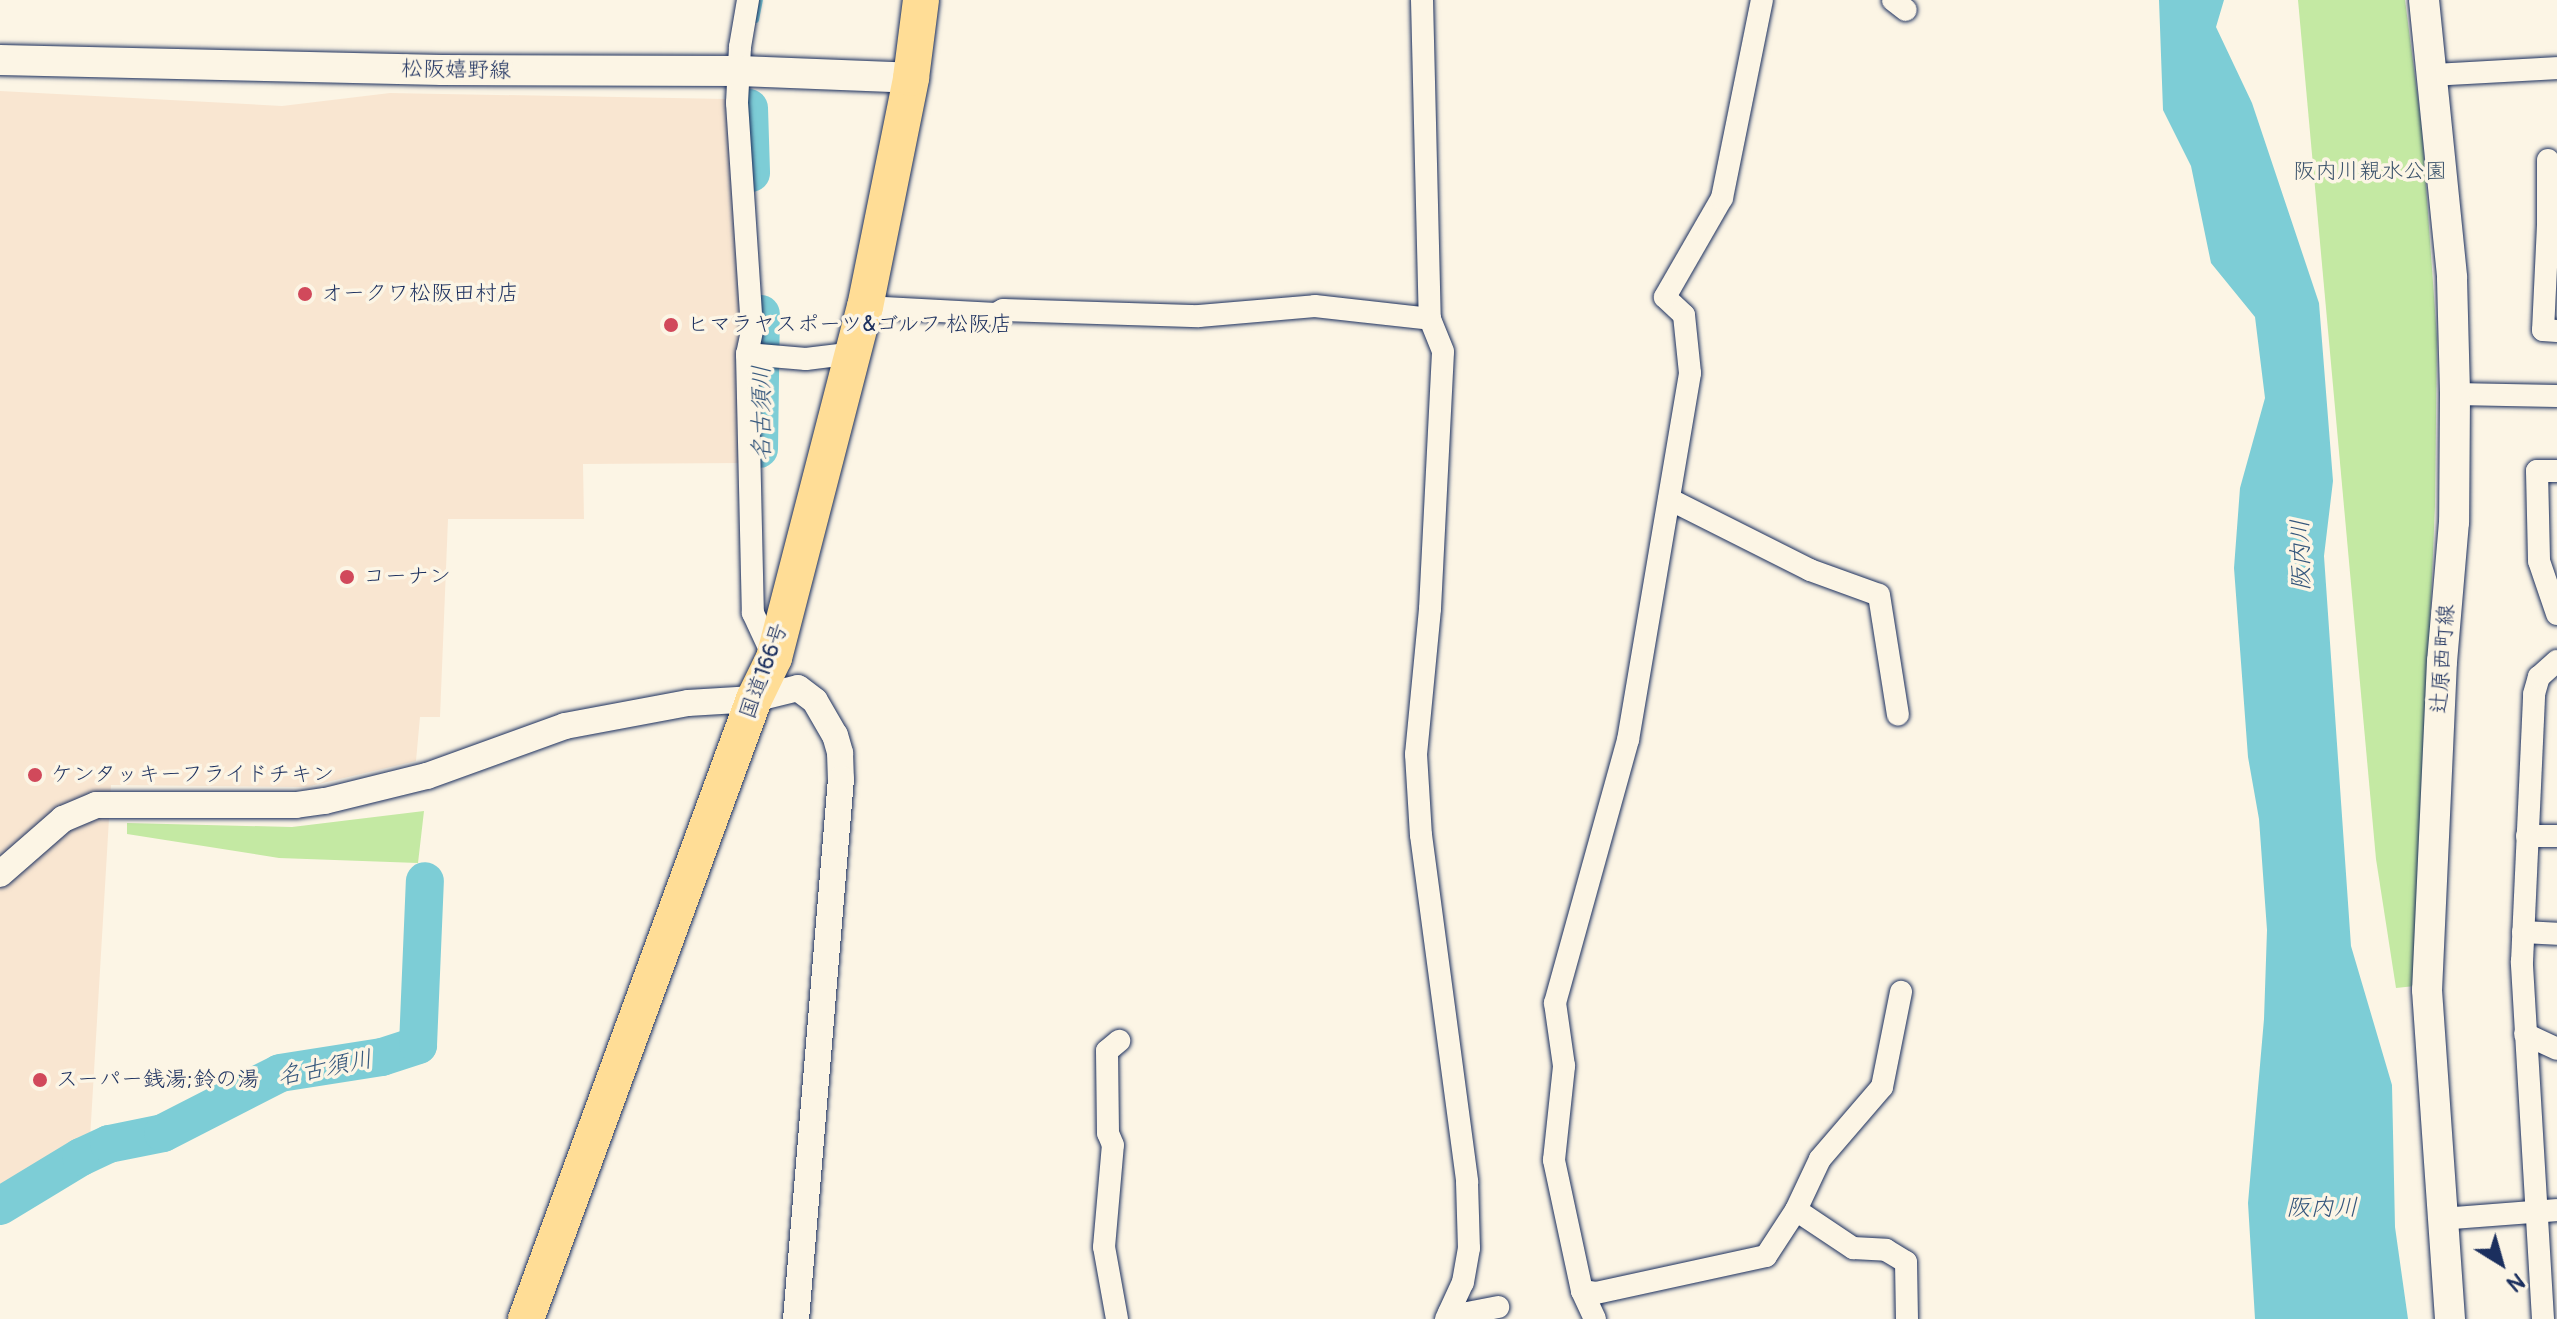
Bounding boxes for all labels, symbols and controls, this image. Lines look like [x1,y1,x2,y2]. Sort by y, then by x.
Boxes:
street label: 松阪嬉野線 [401,56,511,84]
park label: 阪内川親水公園 [2293,159,2447,185]
place label: オークワ松阪田村店 [321,281,519,307]
marker: オークワ松阪田村店 [296,285,314,303]
place label: ヒマラヤスポーツ&ゴルフ 松阪店 [687,312,1014,338]
marker: ヒマラヤスポーツ&ゴルフ 松阪店 [662,316,680,334]
water label: 名古須川 [748,365,776,461]
water label: 阪内川 [2286,519,2316,591]
place label: コーナン [363,564,451,590]
marker: コーナン [338,568,356,586]
street label: 辻原西町線 [2426,603,2460,715]
street label: 国道166号 [734,619,794,723]
place label: ケンタッキーフライドチキン [51,762,337,788]
marker: ケンタッキーフライドチキン [26,766,44,784]
water label: 名古須川 [275,1045,375,1091]
place label: スーパー銭湯;鈴の湯 [56,1067,259,1093]
marker: スーパー銭湯;鈴の湯 [31,1071,49,1089]
water label: 阪内川 [2286,1194,2358,1222]
north arrow [2461,1223,2541,1303]
text: N [2501,1267,2530,1298]

